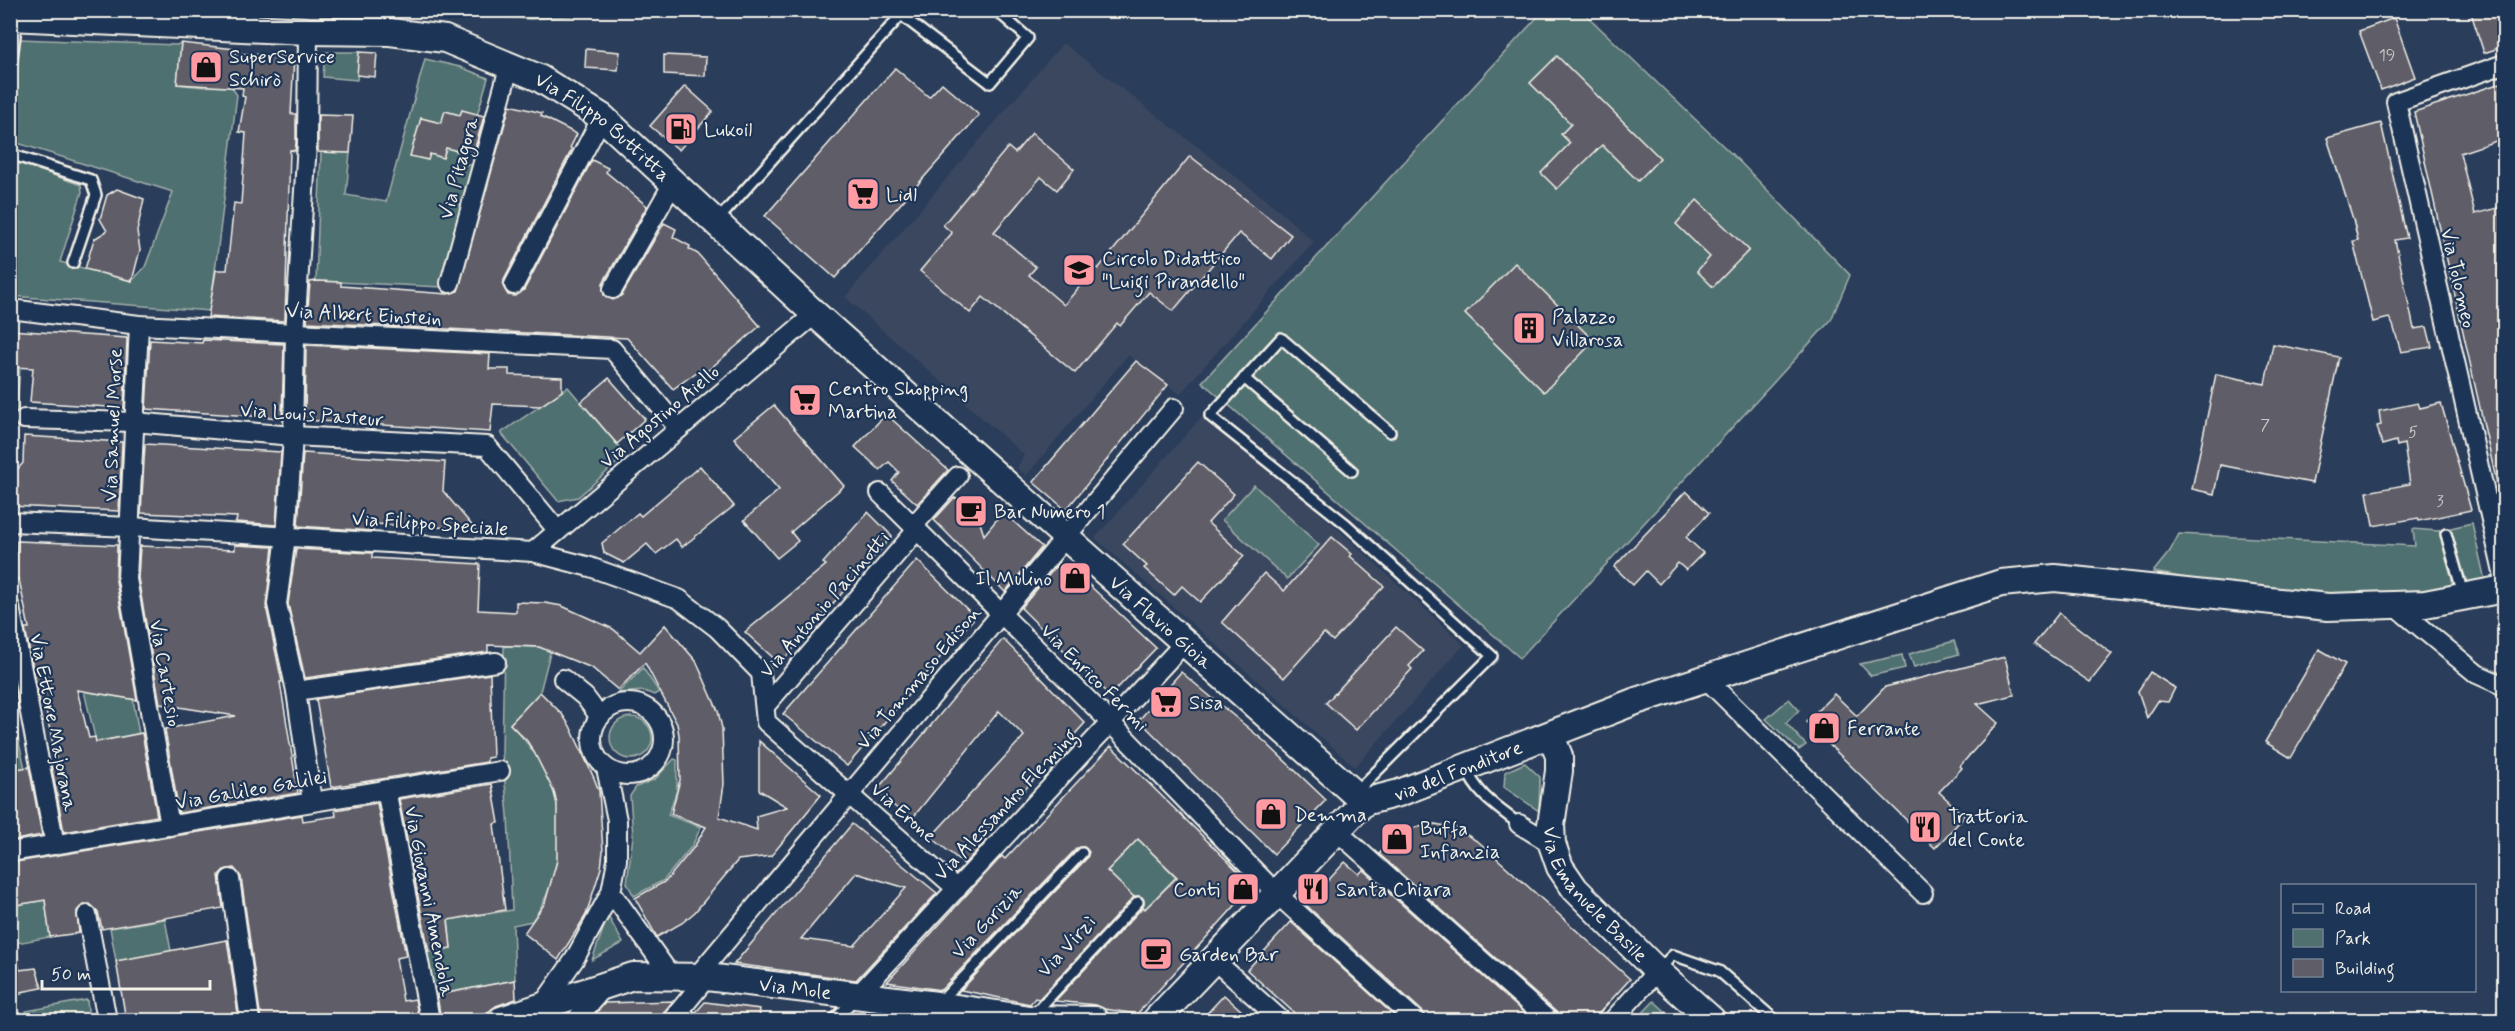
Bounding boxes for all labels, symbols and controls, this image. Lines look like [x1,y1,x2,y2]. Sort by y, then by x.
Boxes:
place label: SuperService Schirò [229,44,335,94]
house number: 19 [2379,45,2395,66]
shop icon: SuperService Schirò [188,49,224,85]
street label: Via Filippo Buttitta [529,66,676,189]
fuel station icon: Lukoil [663,111,699,147]
street label: Via Pitagora [433,113,487,223]
place label: Lukoil [704,117,752,144]
supermarket icon: Lidl [845,176,881,212]
place label: Lidl [886,182,917,209]
street label: Via Tolomeo [2433,226,2482,331]
place label: Circolo Didattico "Luigi Pirandello" [1102,246,1245,298]
school or university icon: Circolo Didattico "Luigi Pirandello" [1061,252,1097,288]
street label: Via Albert Einstein [286,298,442,333]
place label: Palazzo Villarosa [1552,304,1623,354]
building icon: Palazzo Villarosa [1511,310,1547,346]
street label: Via Samuel Morse [97,348,130,502]
street label: Via Agostino Aiello [594,359,726,475]
place label: Centro Shopping Martina [828,376,968,426]
supermarket icon: Centro Shopping Martina [787,382,823,418]
street label: Via Louis Pasteur [239,397,385,434]
house number: 7 [2260,415,2270,436]
house number: 5 [2408,422,2418,443]
house number: 3 [2436,491,2444,512]
cafe icon: Bar Numero 1 [953,493,989,529]
place label: Bar Numero 1 [994,499,1105,526]
street label: Via Filippo Speciale [351,506,509,543]
street label: Via Antonio Pacinotti [754,526,897,684]
shop icon: Il Mulino [1057,560,1093,596]
place label: Il Mulino [975,566,1052,593]
street label: Via Flavio Gioia [1103,570,1218,677]
street label: Via Tommaso Edison [851,600,988,756]
street label: Via Cartesio [142,618,187,729]
street label: Via Enrico Fermi [1034,618,1154,738]
street label: Via Ettore Majorana [22,631,83,814]
supermarket icon: Sisa [1148,684,1184,720]
place label: Sisa [1189,690,1223,717]
shop icon: Ferrante [1806,710,1842,746]
place label: Ferrante [1847,716,1921,743]
street label: Via Alessandro Fleming [928,723,1085,889]
street label: via del Fonditore [1391,734,1527,809]
street label: Via Galileo Galilei [173,764,329,817]
street label: Via Erone [864,777,942,850]
shop icon: Demma [1253,796,1289,832]
place label: Demma [1294,802,1367,829]
street label: Via Giovanni Amendola [397,804,460,1000]
place label: Trattoria del Conte [1948,804,2029,854]
restaurant icon: Trattoria del Conte [1907,809,1943,845]
place label: Buffa Infanzia [1420,816,1500,866]
shop icon: Buffa Infanzia [1379,821,1415,857]
street label: Via Emanuele Basile [1536,826,1653,969]
shop icon: Conti [1225,871,1261,907]
restaurant icon: Santa Chiara [1295,871,1331,907]
place label: Conti [1173,877,1220,904]
place label: Santa Chiara [1336,877,1452,904]
street label: Via Gorizia [945,878,1029,965]
legend [2281,884,2476,992]
text: Road [2335,897,2371,921]
street label: Via Virzì [1032,910,1103,984]
text: Park [2335,927,2371,951]
cafe icon: Garden Bar [1138,936,1174,972]
place label: Garden Bar [1179,942,1279,969]
scale bar [42,953,210,991]
text: Building [2335,957,2395,983]
text: 50 m [51,963,91,987]
street label: Via Mole [757,971,833,1007]

